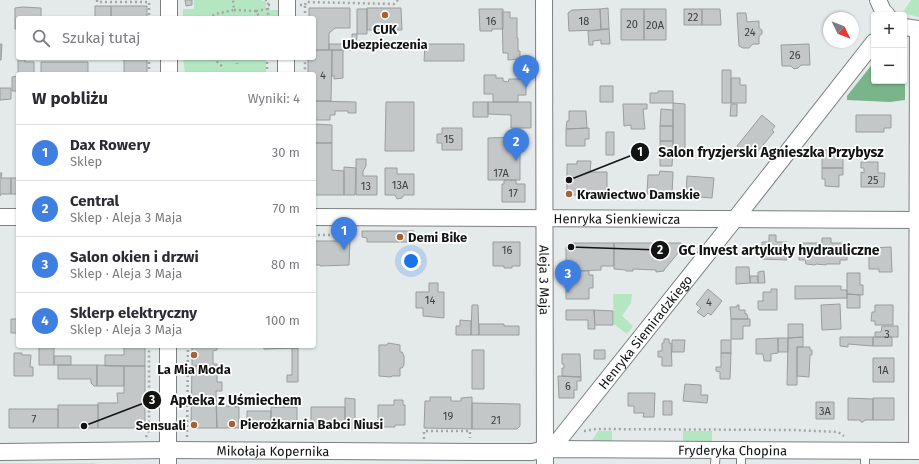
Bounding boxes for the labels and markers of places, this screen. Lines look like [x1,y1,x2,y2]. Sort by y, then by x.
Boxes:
marker: CUK Ubezpieczenia [380,10,390,20]
place label: CUK Ubezpieczenia [342,22,428,52]
pin: 4 [513,55,539,88]
pin: 2 [503,128,529,161]
callout: Salon fryzjerski Agnieszka Przybysz [630,139,892,165]
place label: Krawiectwo Damskie [577,187,700,202]
marker: Krawiectwo Damskie [564,189,574,199]
pin: 1 [331,217,357,250]
place label: Demi Bike [408,230,467,245]
marker: Demi Bike [395,232,405,242]
callout: GC Invest artykuły hydrauliczne [650,237,888,263]
pin: 3 [555,260,581,293]
marker: La Mia Moda [189,350,199,360]
place label: La Mia Moda [157,362,231,377]
callout: Apteka z Uśmiechem [142,387,309,413]
place label: Pierożkarnia Babci Niusi [240,417,383,432]
place label: Sensuali [136,418,186,433]
marker: Pierożkarnia Babci Niusi [227,419,237,429]
marker: Sensuali [189,420,199,430]

